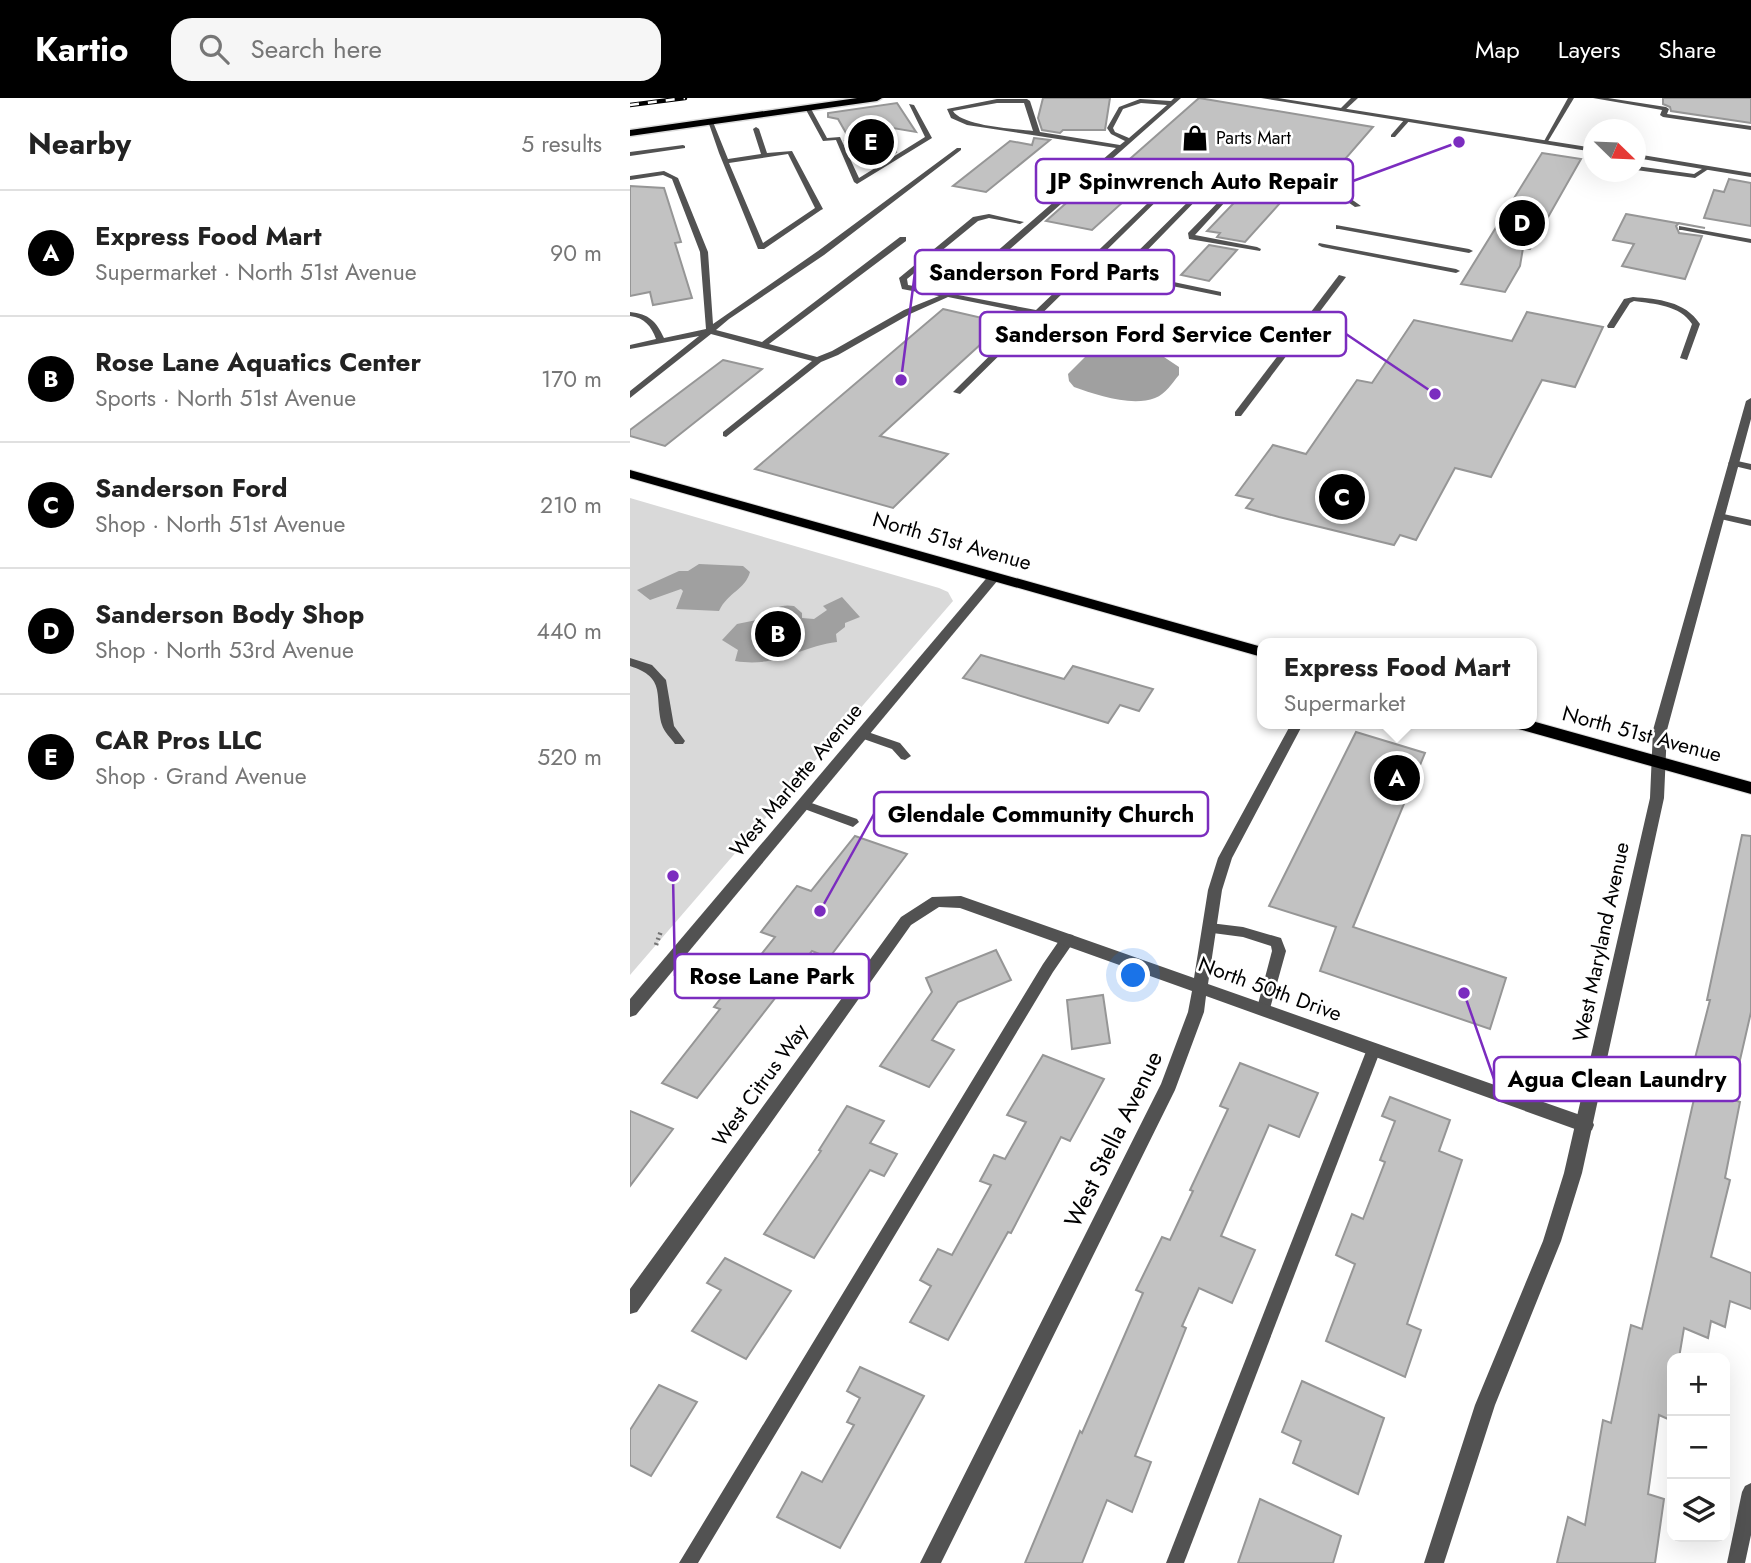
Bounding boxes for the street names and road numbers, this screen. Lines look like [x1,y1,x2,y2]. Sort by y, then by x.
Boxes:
street label: North 51st Avenue [869,504,1035,578]
street label: West Marlette Avenue [723,697,869,863]
street label: North 51st Avenue [1559,698,1725,770]
street label: West Maryland Avenue [1565,839,1637,1045]
street label: North 50th Drive [1194,949,1346,1029]
street label: West Citrus Way [705,1017,815,1153]
street label: West Stella Avenue [1055,1045,1171,1233]

